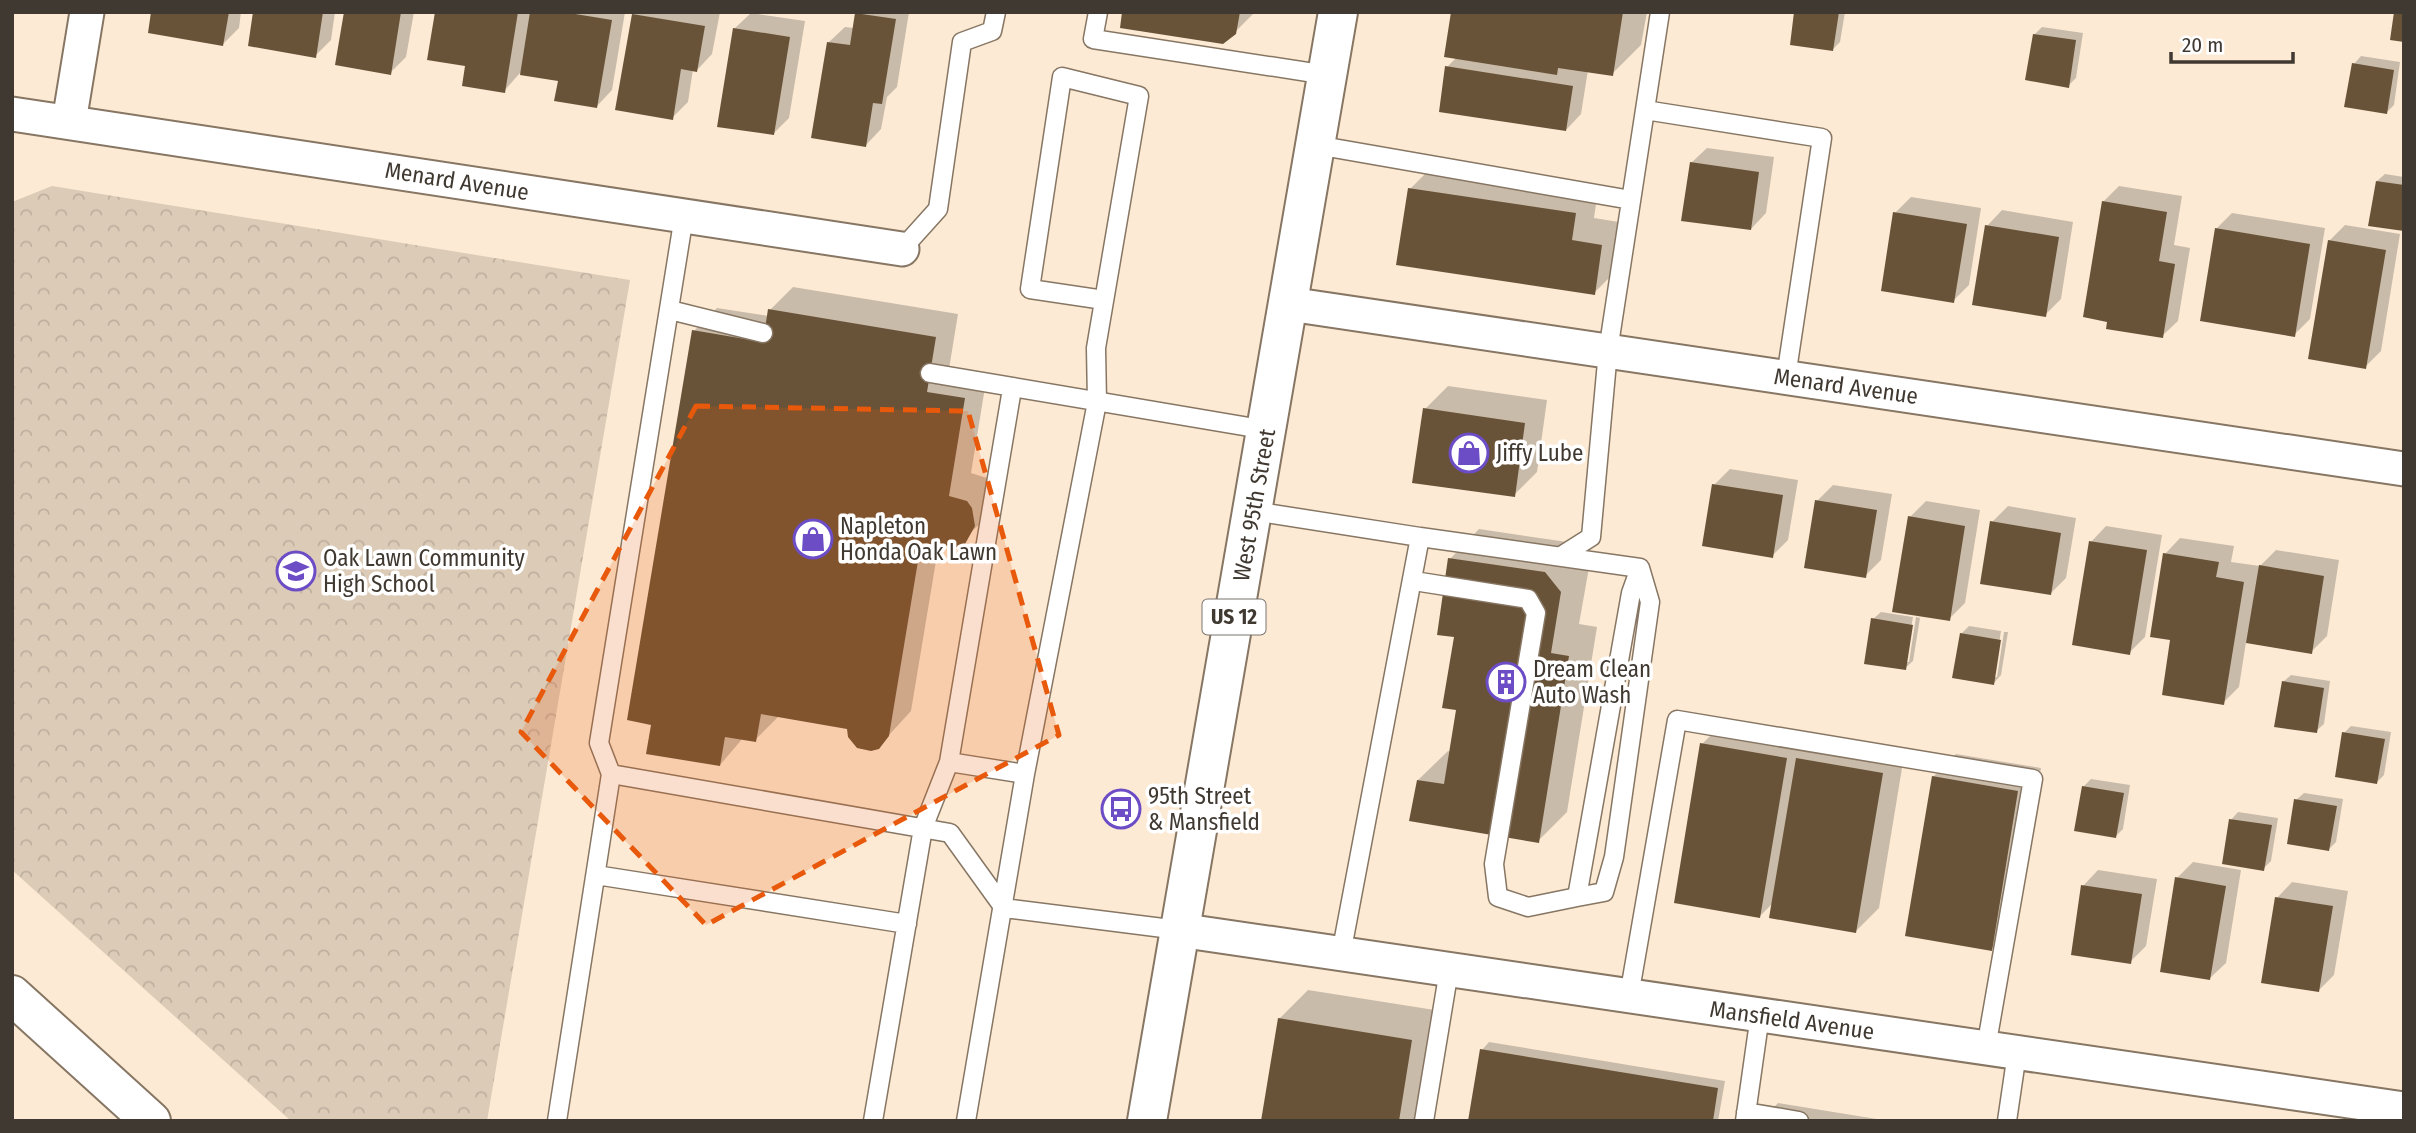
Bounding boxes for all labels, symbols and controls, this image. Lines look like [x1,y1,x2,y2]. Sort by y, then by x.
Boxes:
scale bar [2171,21,2294,65]
text: 20 m [2182,32,2223,58]
street label: Menard Avenue [383,156,531,206]
street label: Menard Avenue [1772,362,1920,410]
street label: West 95th Street [1227,426,1281,583]
shop icon: Jiffy Lube [1448,432,1490,474]
place label: Jiffy Lube [1496,439,1583,467]
place label: Napleton Honda Oak Lawn [840,512,997,566]
shop icon: Napleton Honda Oak Lawn [792,518,834,560]
place label: Oak Lawn Community High School [323,544,525,598]
school or university icon: Oak Lawn Community High School [275,550,317,592]
road number: US 12 [1202,600,1266,634]
place label: Dream Clean Auto Wash [1533,655,1651,709]
building icon: Dream Clean Auto Wash [1485,661,1527,703]
place label: 95th Street & Mansfield [1148,782,1260,836]
bus stop icon: 95th Street & Mansfield [1100,788,1142,830]
street label: Mansfield Avenue [1708,995,1876,1045]

